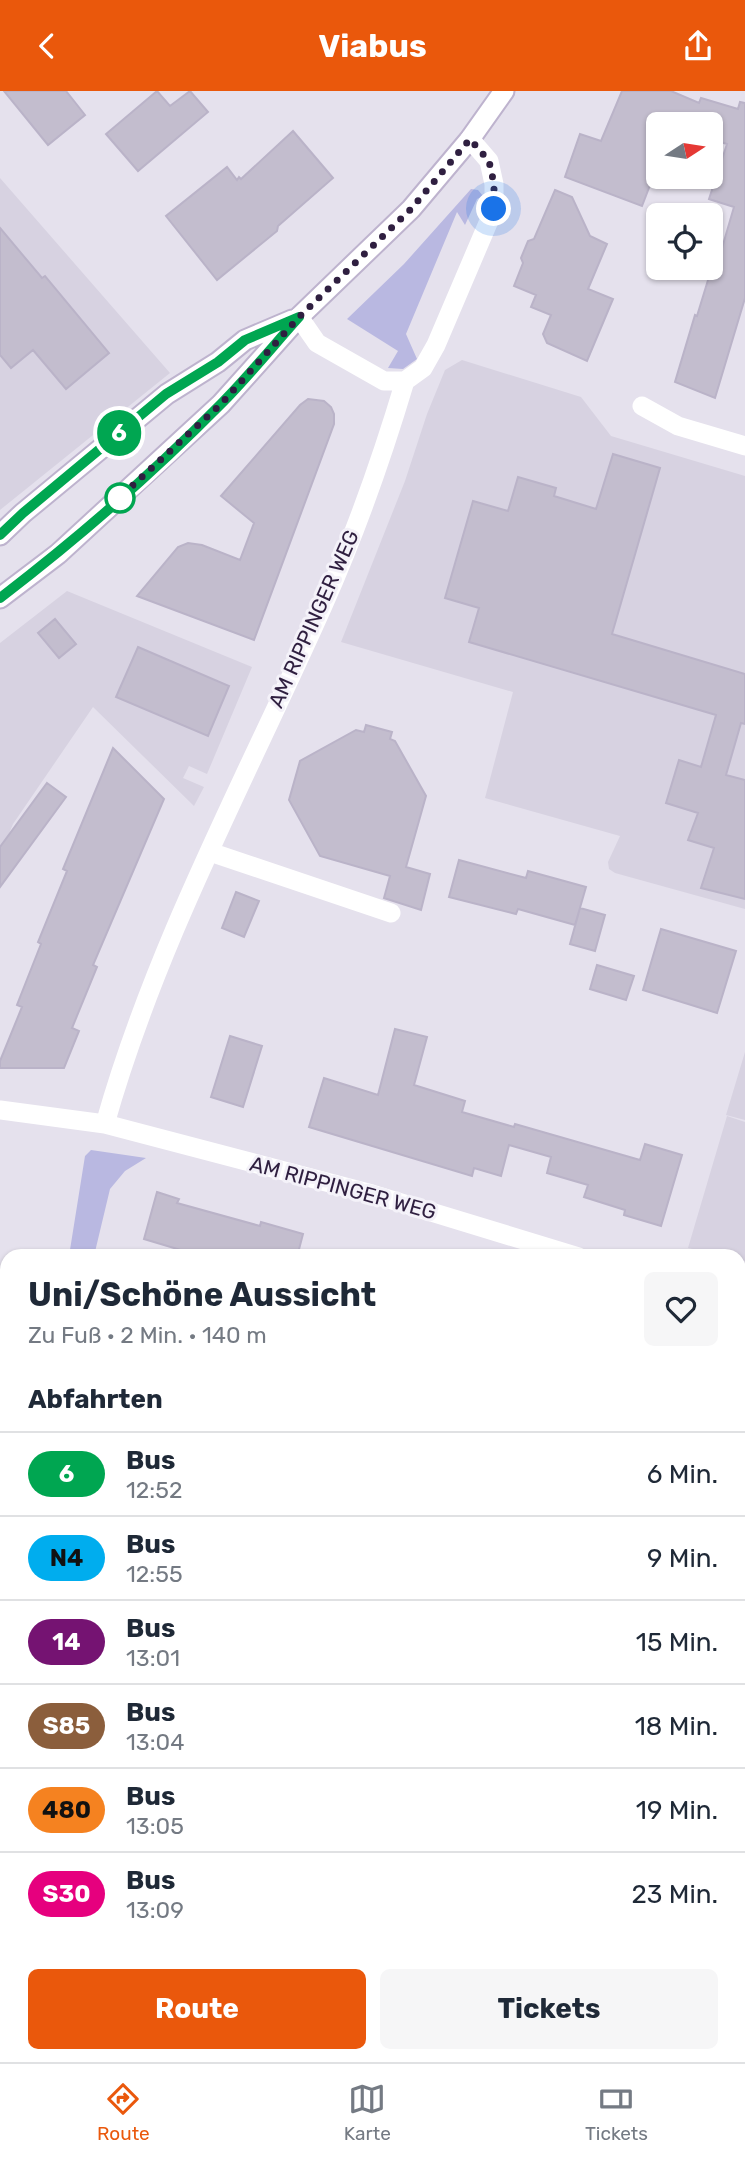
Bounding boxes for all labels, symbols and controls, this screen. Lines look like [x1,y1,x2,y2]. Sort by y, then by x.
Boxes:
icon: back [28,27,66,65]
text: Viabus [318,27,427,65]
icon: share [679,27,717,65]
north arrow [646,112,723,189]
map controls [646,112,723,280]
your location [476,191,511,226]
button: locate [646,203,723,280]
line badge: 6 [96,410,142,456]
text: 6 [111,419,127,447]
unlabelled marker [105,483,135,513]
street label: AM RIPPINGER WEG [263,526,364,712]
street label: AM RIPPINGER WEG [247,1151,439,1224]
button: heart [644,1272,718,1346]
text: Uni/Schöne Aussicht [28,1275,376,1314]
text: Zu Fuß · 2 Min. · 140 m [28,1321,267,1349]
text: Abfahrten [28,1384,163,1415]
text: Bus [126,1445,175,1476]
text: 6 Min. [647,1459,718,1490]
text: 6 [59,1460,74,1488]
text: 12:52 [126,1476,182,1504]
text: Bus [126,1529,175,1560]
text: 9 Min. [647,1543,718,1574]
text: N4 [50,1544,83,1572]
text: 12:55 [126,1560,183,1588]
text: Bus [126,1613,175,1644]
text: 15 Min. [636,1627,718,1658]
text: 14 [52,1628,81,1656]
text: 13:01 [126,1644,180,1672]
text: Bus [126,1697,175,1728]
text: 18 Min. [635,1711,718,1742]
text: S85 [43,1712,90,1740]
text: 13:04 [126,1728,184,1756]
text: Bus [126,1781,175,1812]
text: 19 Min. [636,1795,718,1826]
text: 480 [42,1796,91,1824]
text: 13:05 [126,1812,184,1840]
text: Bus [126,1865,175,1896]
text: 23 Min. [631,1879,718,1910]
text: S30 [42,1880,91,1908]
text: 13:09 [126,1896,184,1924]
button: Route [28,1969,366,2049]
button: Tickets [380,1969,718,2049]
tab: Route [97,2080,150,2145]
tab: Karte [344,2080,391,2145]
tab: Tickets [585,2080,648,2145]

